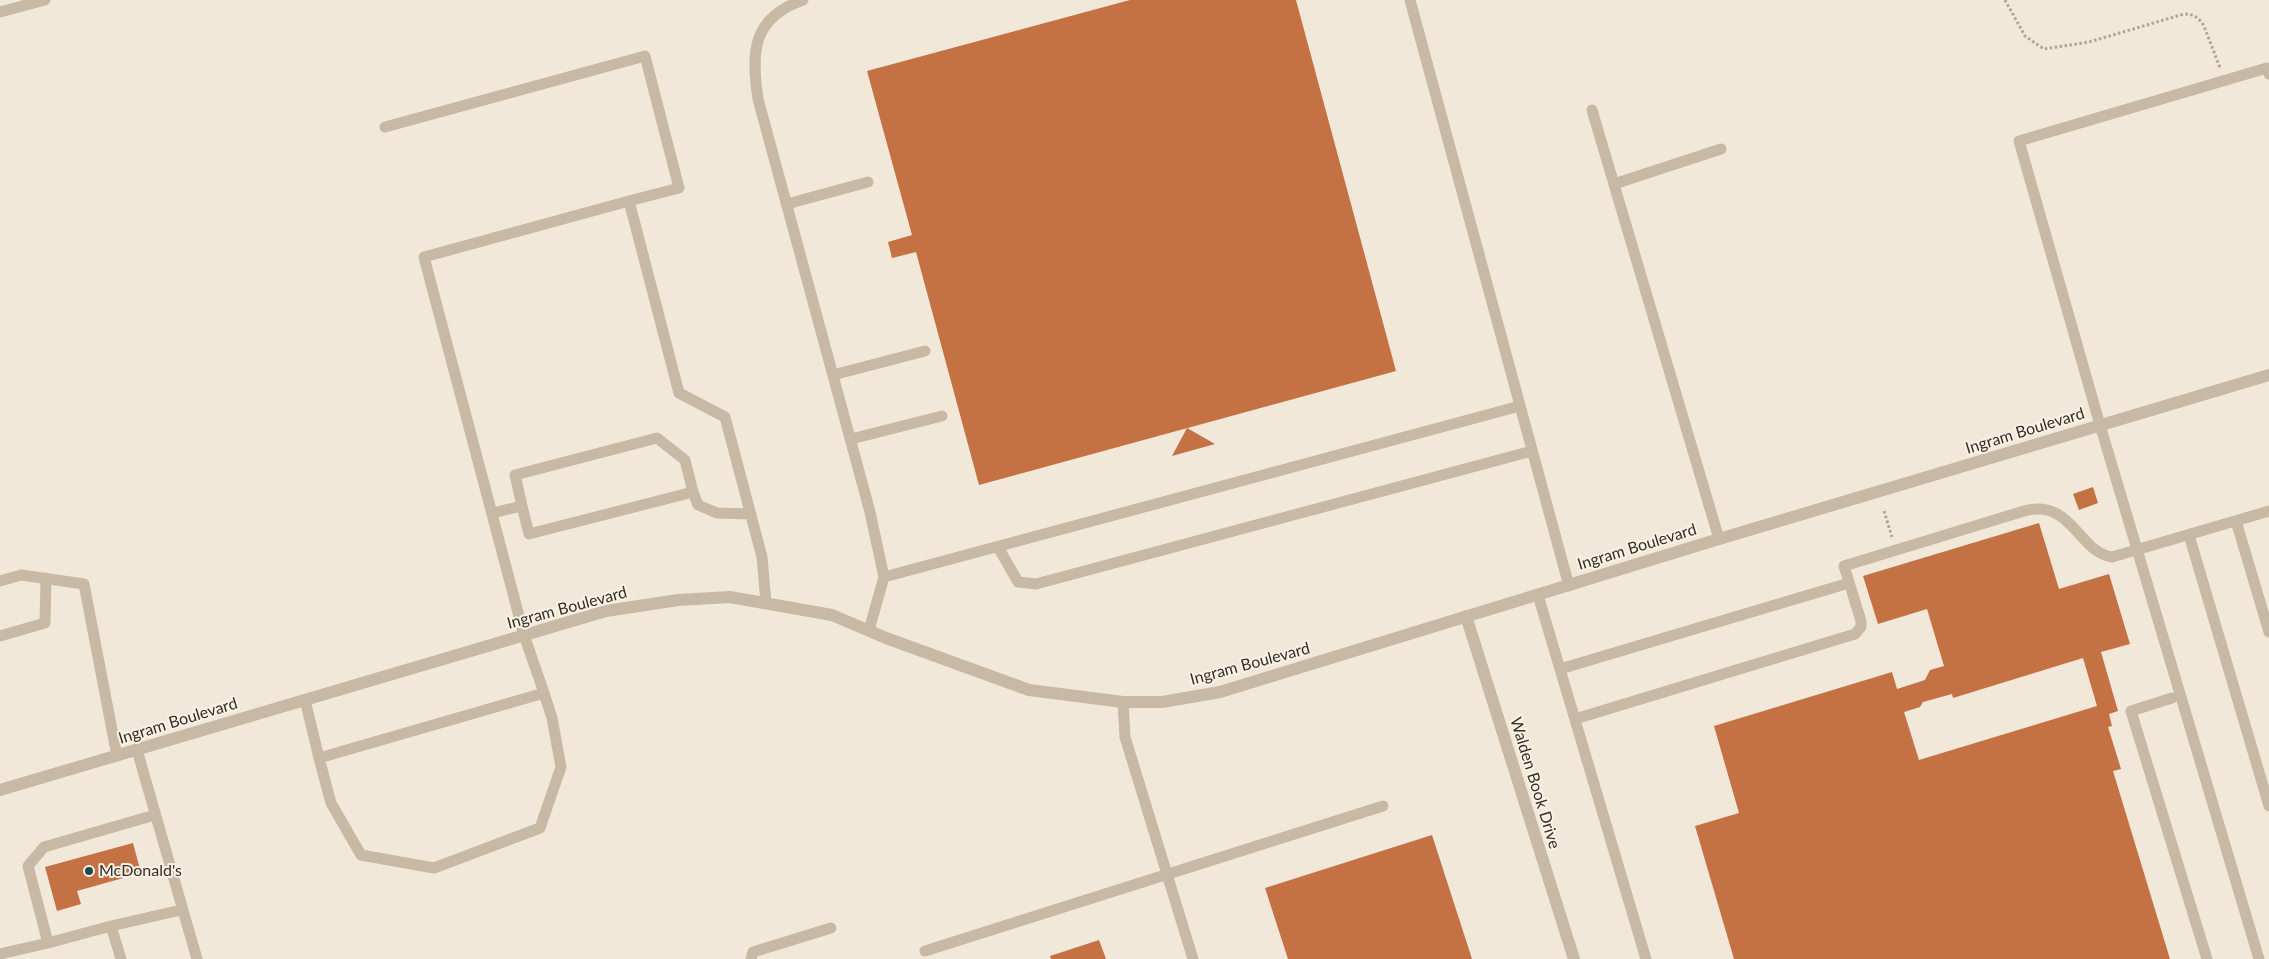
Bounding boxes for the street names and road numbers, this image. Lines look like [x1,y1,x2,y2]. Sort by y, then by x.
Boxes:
street label: Ingram Boulevard [1963,404,2087,458]
street label: Ingram Boulevard [1575,520,1699,574]
street label: Ingram Boulevard [505,583,629,633]
street label: Ingram Boulevard [1188,639,1312,689]
street label: Ingram Boulevard [116,694,240,748]
street label: Walden Book Drive [1506,715,1564,851]

